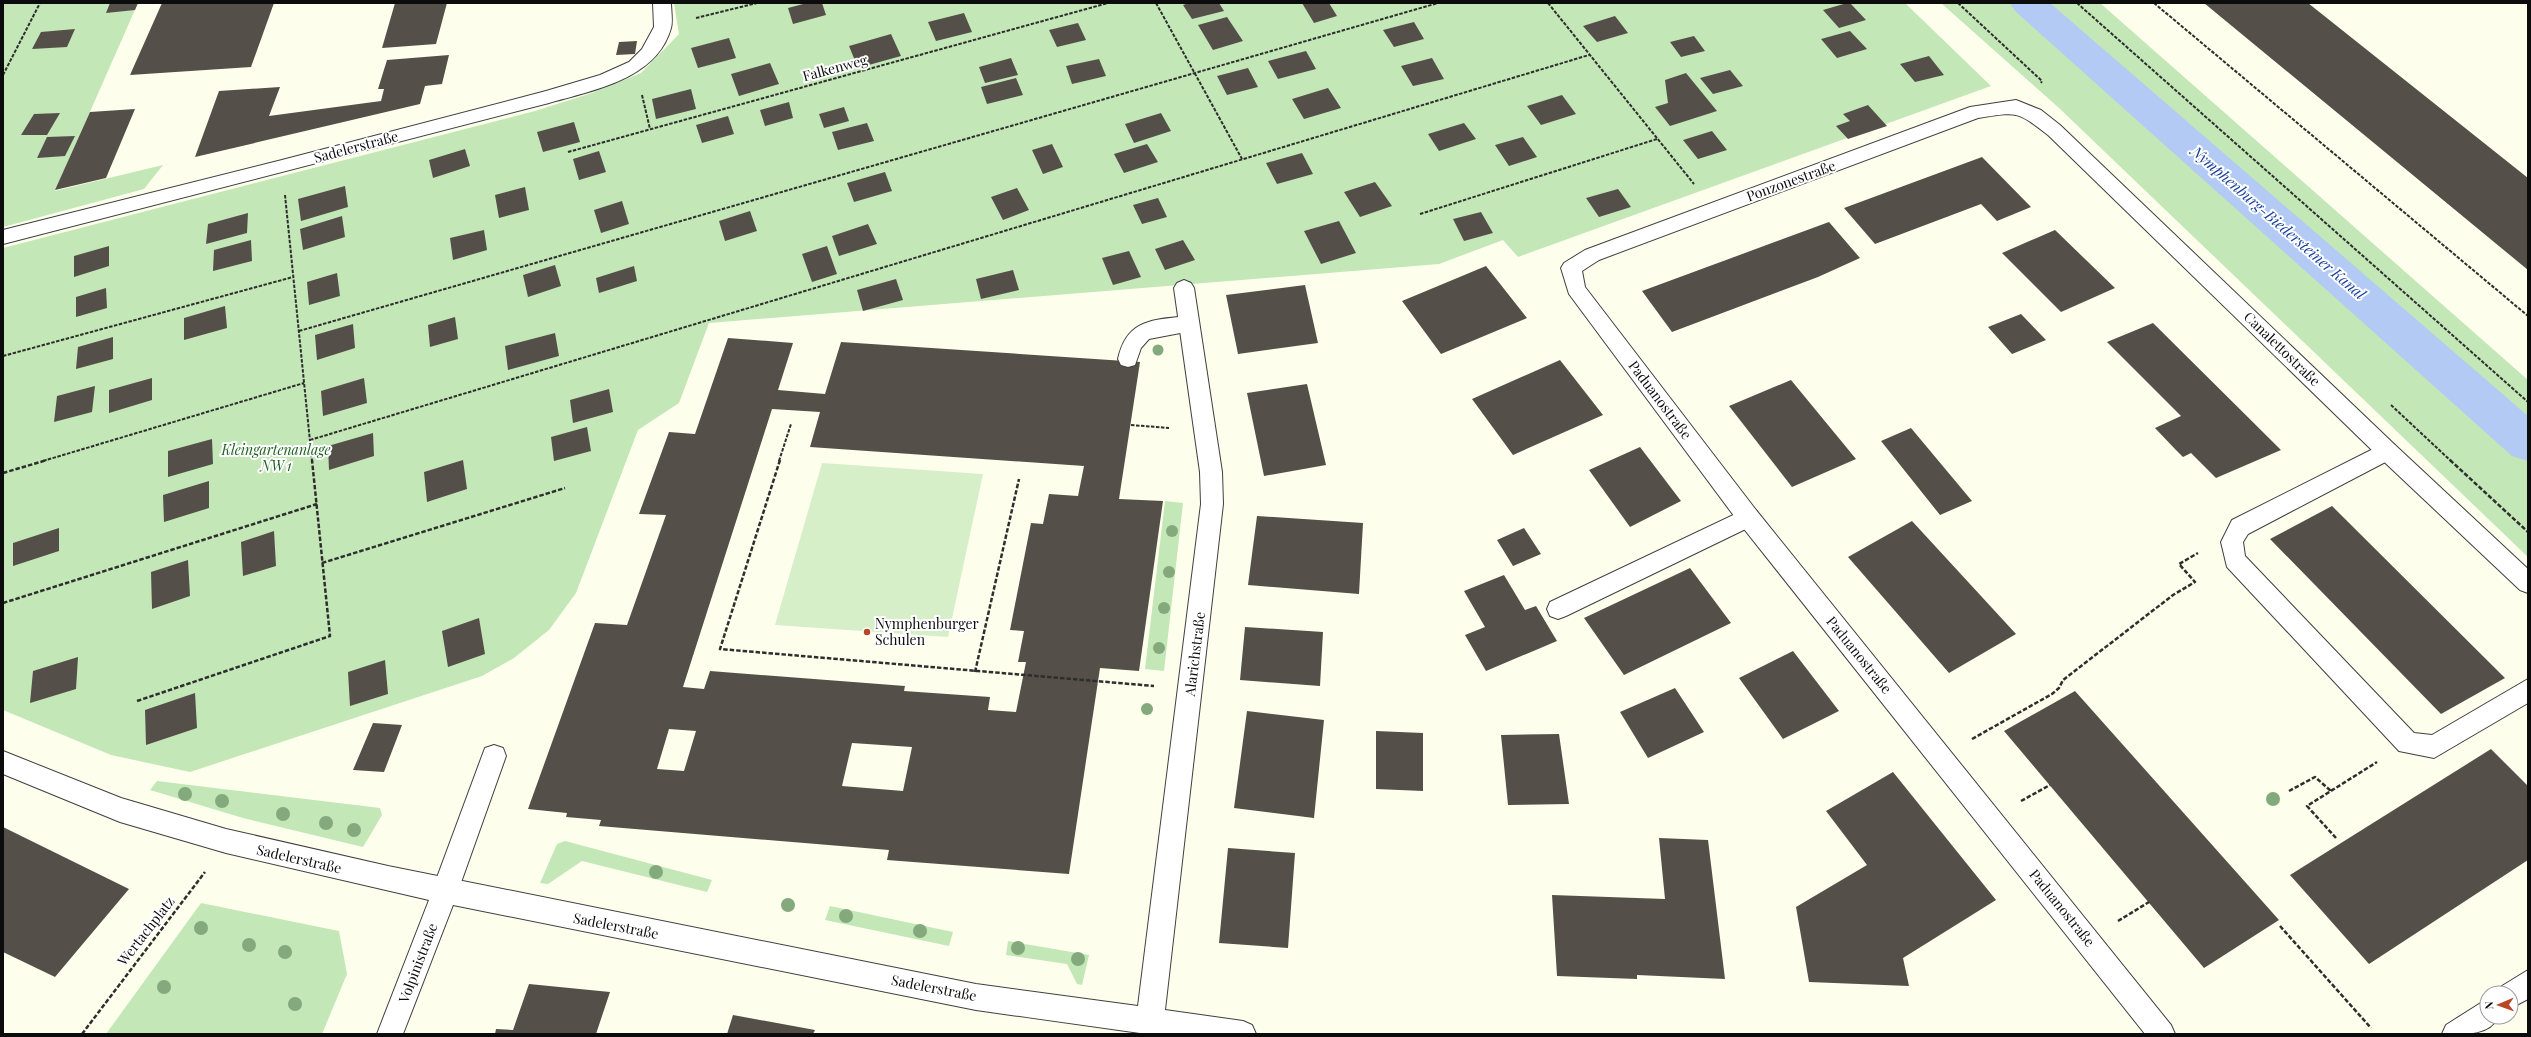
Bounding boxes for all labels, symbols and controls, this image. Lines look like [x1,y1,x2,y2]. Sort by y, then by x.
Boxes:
street label: Falkenweg [800,50,870,85]
street label: Sadelerstraße [312,126,400,167]
water label: Nymphenburg-Biedersteiner Kanal [2186,140,2371,304]
street label: Ponzonestraße [1744,156,1838,205]
street label: Canalettostraße [2240,307,2325,390]
street label: Paduanostraße [1625,356,1696,443]
park label: Kleingartenanlage NW 1 [220,440,331,475]
street label: Alarichstraße [1180,611,1209,698]
street label: Paduanostraße [1822,612,1896,697]
place label: Nymphenburger Schulen [875,614,980,649]
marker: Nymphenburger Schulen [862,627,872,637]
street label: Sadelerstraße [255,840,343,878]
street label: Paduanostraße [2025,865,2099,950]
street label: Wertachplatz [112,892,179,970]
street label: Sadelerstraße [572,908,660,943]
street label: Volpinistraße [393,920,441,1006]
street label: Sadelerstraße [890,970,978,1005]
north arrow [2479,985,2519,1025]
text: N [2481,1001,2496,1010]

